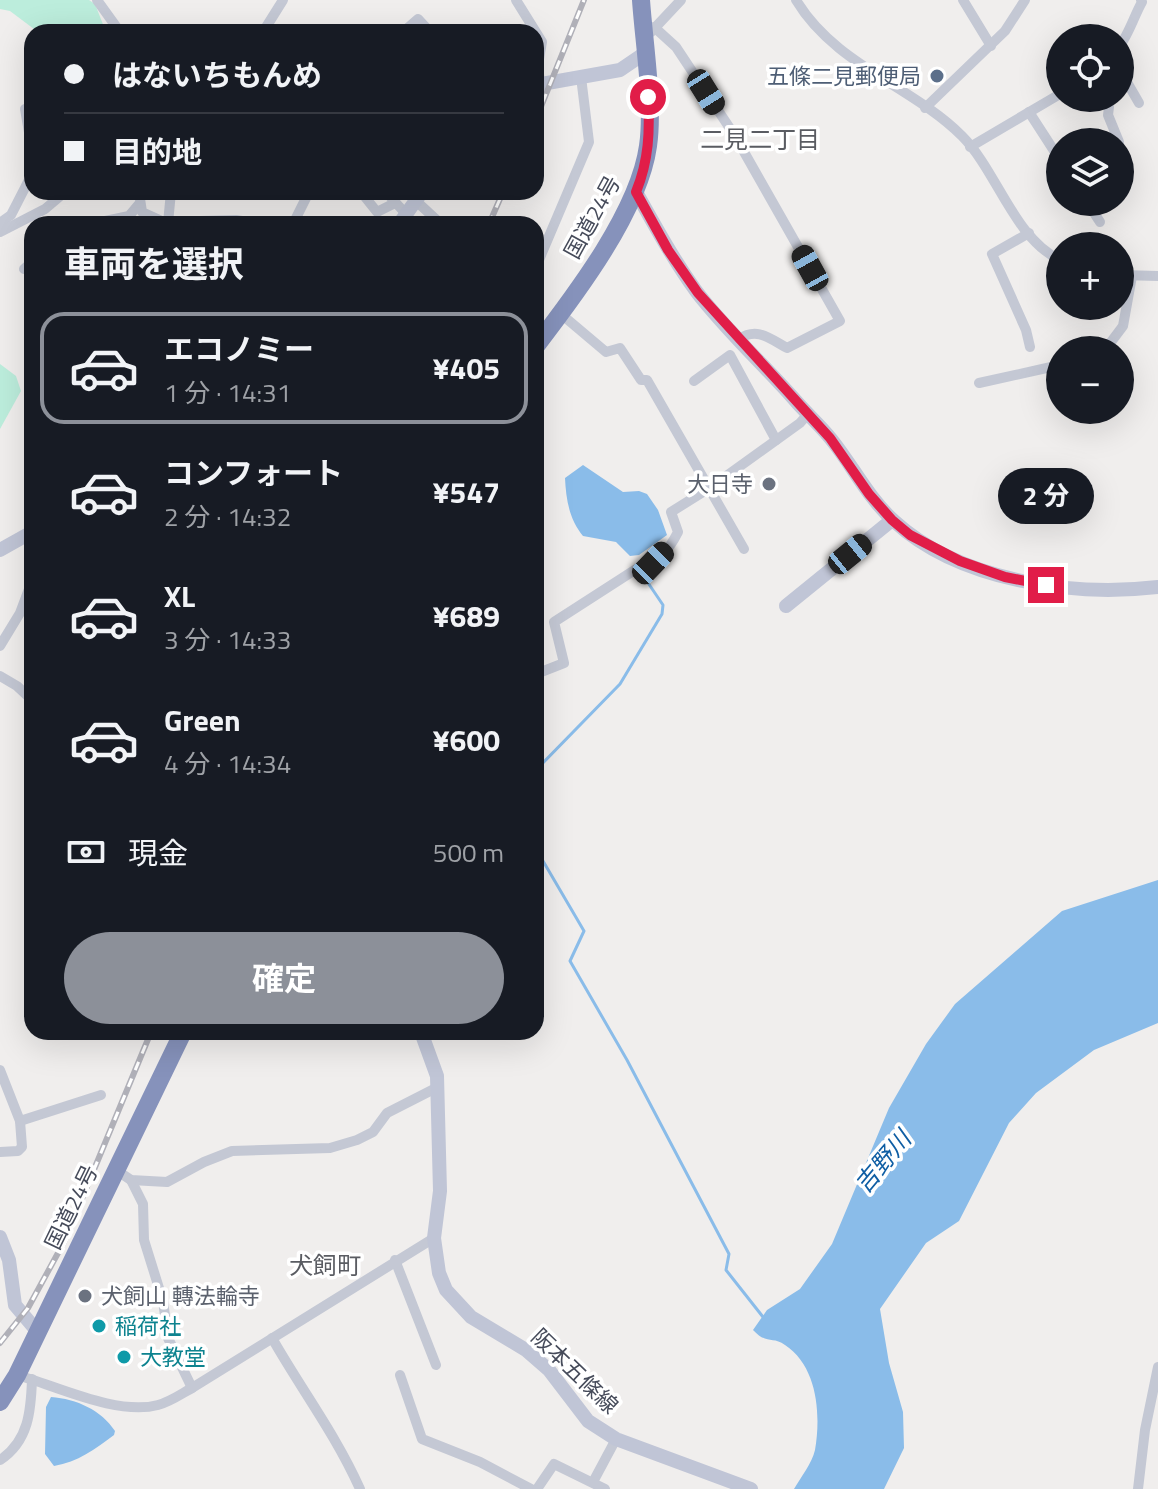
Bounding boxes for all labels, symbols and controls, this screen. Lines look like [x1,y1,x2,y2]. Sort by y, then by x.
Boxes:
map controls [1046,24,1134,424]
button: locate [1046,24,1134,112]
text: はないちもんめ [112,52,322,98]
place label: 五條二見郵便局 [767,59,921,93]
car [683,65,729,119]
marker: 五條二見郵便局 [928,67,946,85]
route start [630,79,666,115]
district label: 二見二丁目 [700,121,820,157]
button: layers [1046,128,1134,216]
text: 目的地 [112,129,202,175]
street label: 国道24号 [555,169,629,265]
button: + [1046,232,1134,320]
text: 車両を選択 [64,236,244,291]
car [788,241,832,295]
text: エコノミー [164,326,314,372]
icon: car [68,332,140,404]
button: − [1046,336,1134,424]
text: ¥405 [433,345,500,391]
text: 1 分 · 14:31 [164,373,291,412]
text: コンフォート [164,450,343,496]
icon: car [68,456,140,528]
place label: 大日寺 [687,467,753,501]
text: ¥547 [433,469,500,515]
callout: 2 分 [998,469,1094,525]
marker: 大日寺 [760,475,778,493]
text: 2 分 [1023,476,1069,515]
text: 2 分 · 14:32 [164,497,291,536]
car [824,530,876,578]
car [628,537,678,589]
route end [1028,567,1064,603]
text: XL [164,573,195,619]
icon: car [68,580,140,652]
text: ¥689 [433,593,500,639]
text: 3 分 · 14:33 [164,620,291,659]
text: Green [164,697,241,743]
icon: car [68,704,140,776]
text: ¥600 [433,717,500,763]
text: 4 分 · 14:34 [164,744,291,783]
icon: cash [64,830,108,874]
text: 現金 [128,830,188,876]
text: 500 m [433,833,504,872]
button: 確定 [64,932,504,1024]
water label: 吉野川 [845,1120,921,1201]
street label: 国道24号 [36,1159,106,1255]
district label: 犬飼町 [289,1247,361,1283]
place label: 犬飼山 轉法輪寺 [101,1279,260,1313]
marker: 犬飼山 轉法輪寺 [76,1287,94,1305]
place label: 稲荷社 [115,1309,181,1343]
marker: 稲荷社 [90,1317,108,1335]
street label: 阪本五條線 [524,1321,626,1421]
place label: 大教堂 [140,1340,206,1374]
marker: 大教堂 [115,1348,133,1366]

